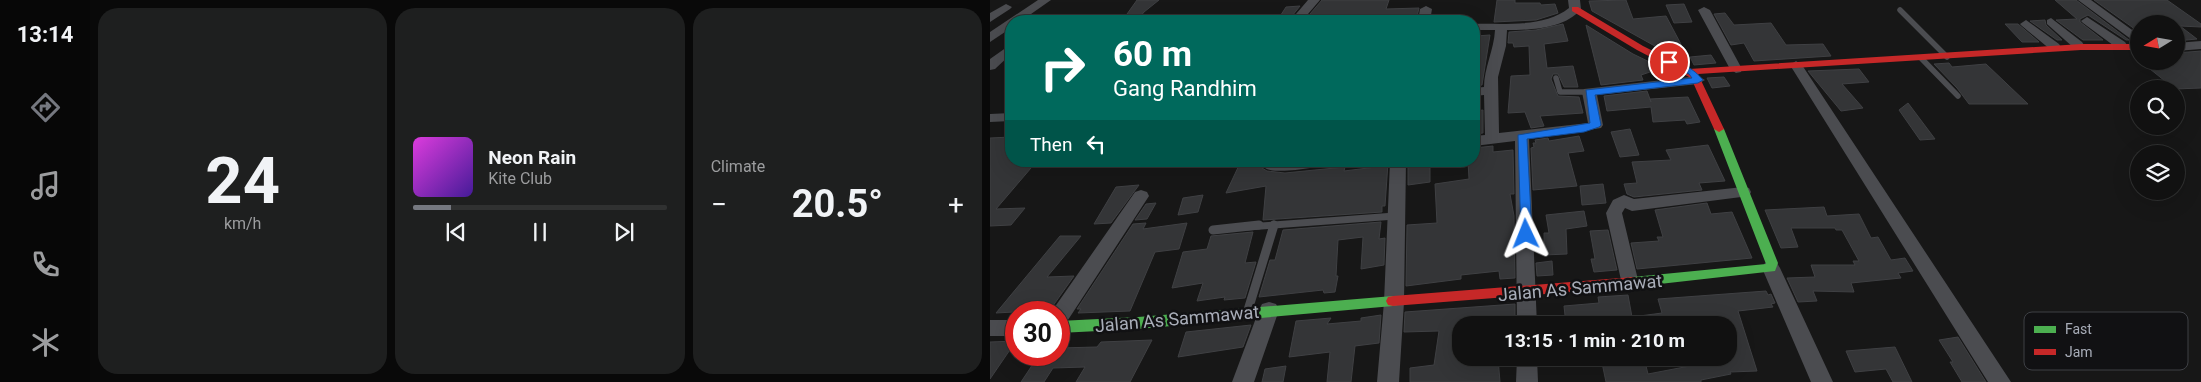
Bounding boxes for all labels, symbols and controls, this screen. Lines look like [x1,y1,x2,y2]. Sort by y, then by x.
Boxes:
north arrow [2130,15,2185,70]
map controls [2130,15,2185,200]
text: 13:14 [17,22,73,47]
text: 60 m [1113,34,1192,75]
icon: right [1030,35,1095,100]
pin [1648,41,1690,83]
icon: arrive [1655,48,1683,76]
text: Gang Randhim [1113,76,1257,101]
button: search [2130,80,2185,135]
icon: directions [28,90,63,125]
icon: left [1082,130,1110,158]
text: Then [1030,133,1072,156]
text: 24 [205,143,280,219]
button: layers [2130,145,2185,200]
text: Neon Rain [488,146,576,169]
text: Climate [711,157,765,176]
icon: music [28,168,63,203]
text: Kite Club [488,169,552,188]
text: 20.5° [792,182,883,226]
text: − [711,188,727,221]
text: + [948,188,964,221]
position arrow [1499,207,1551,259]
text: km/h [224,214,261,233]
icon: previous [442,218,470,246]
icon: pause [526,218,554,246]
icon: next [610,218,638,246]
icon: phone [28,247,63,282]
street label: Jalan As Sammawat [1497,270,1663,305]
speed limit sign: 30 [1005,301,1070,366]
street label: Jalan As Sammawat [1094,301,1260,336]
legend [2024,312,2188,370]
text: Fast [2065,321,2092,337]
icon: climate [28,325,63,360]
text: 13:15 · 1 min · 210 m [1504,329,1685,352]
text: Jam [2065,344,2093,360]

